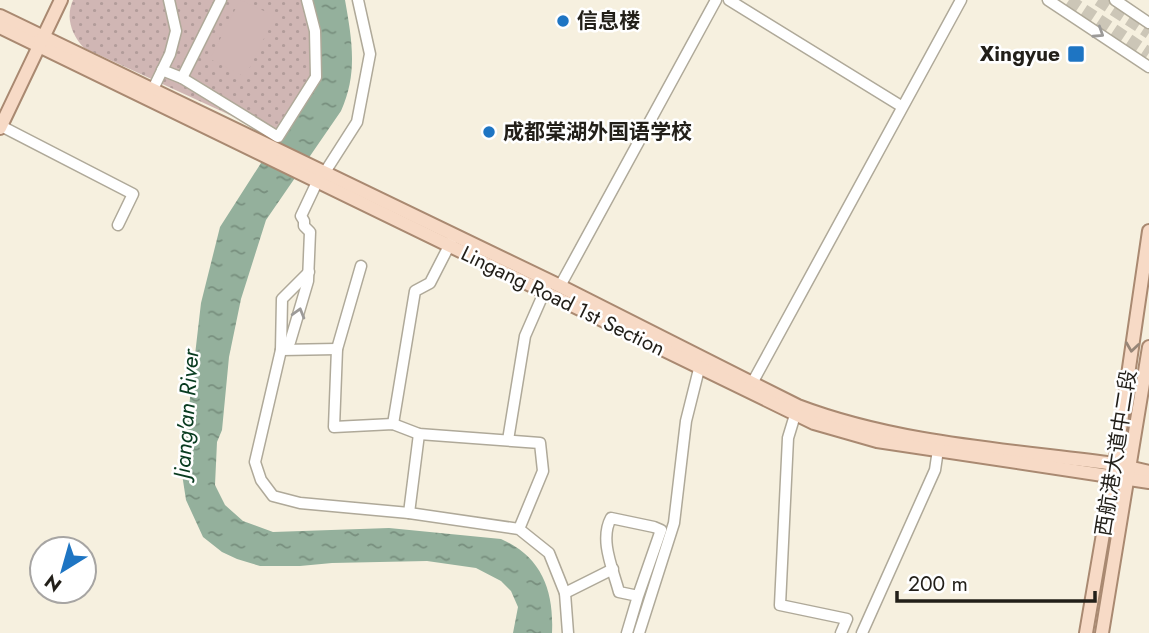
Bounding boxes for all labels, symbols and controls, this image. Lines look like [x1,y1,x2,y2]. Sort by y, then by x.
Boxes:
place label: 信息楼 [577,6,640,36]
marker: 信息楼 [555,13,571,29]
one-way arrow [1091,25,1104,38]
place label: Xingyue [980,39,1060,69]
marker: Xingyue [1066,44,1086,64]
place label: 成都棠湖外国语学校 [503,117,692,147]
marker: 成都棠湖外国语学校 [481,124,497,140]
street label: Lingang Road 1st Section [456,239,670,363]
one-way arrow [290,307,305,319]
one-way arrow [1125,341,1140,353]
water label: Jiang'an River [164,347,208,484]
street label: 西航港大道中二段 [1088,368,1144,538]
north arrow [28,535,98,605]
scale bar [897,560,1095,604]
text: N [39,568,67,599]
text: 200 m [908,569,968,599]

